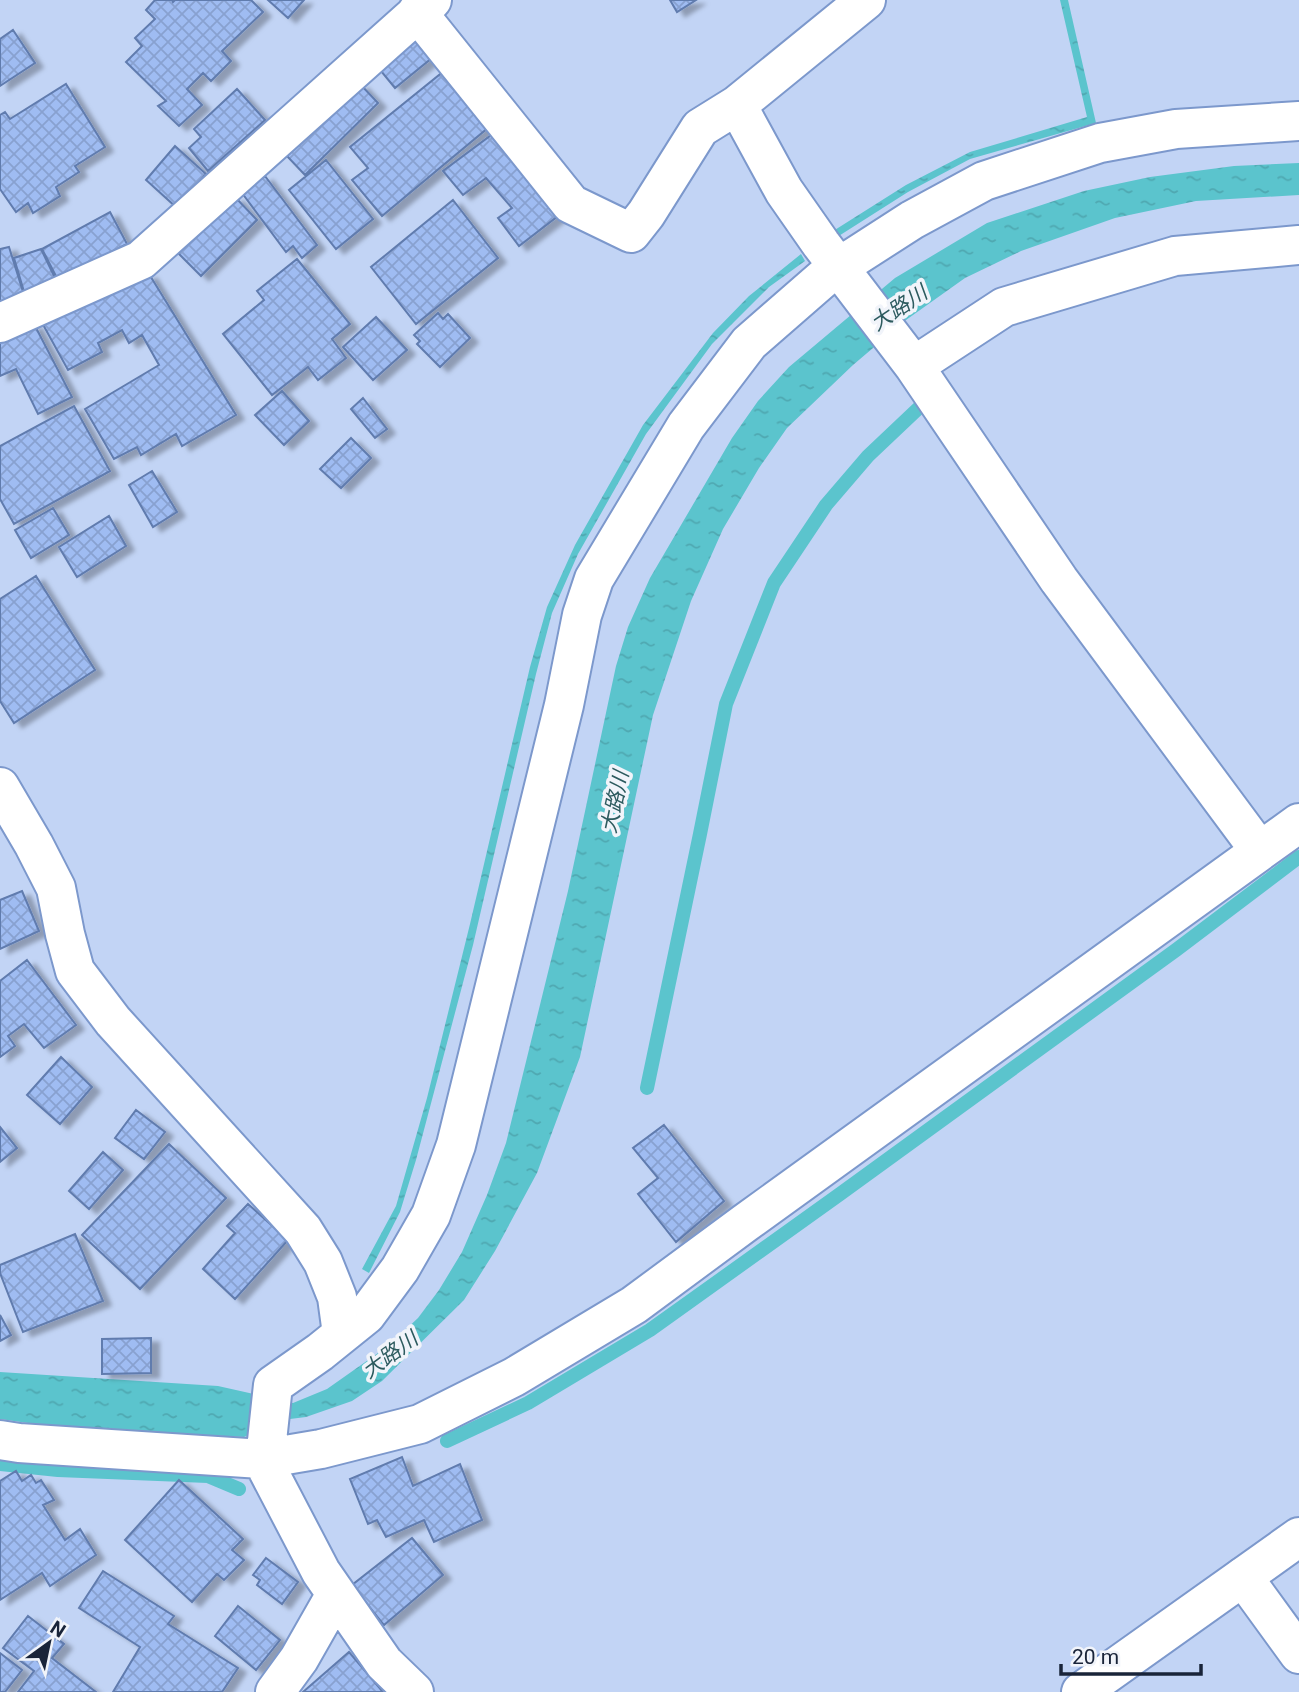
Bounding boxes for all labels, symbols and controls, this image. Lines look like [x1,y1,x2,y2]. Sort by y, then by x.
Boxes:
water label: 大路川 [866,279,933,336]
water label: 大路川 [597,767,634,835]
water label: 大路川 [357,1326,424,1383]
north arrow [14,1608,84,1678]
text: N [46,1616,70,1642]
scale bar [1061,1632,1201,1676]
text: 20 m [1072,1645,1119,1669]

